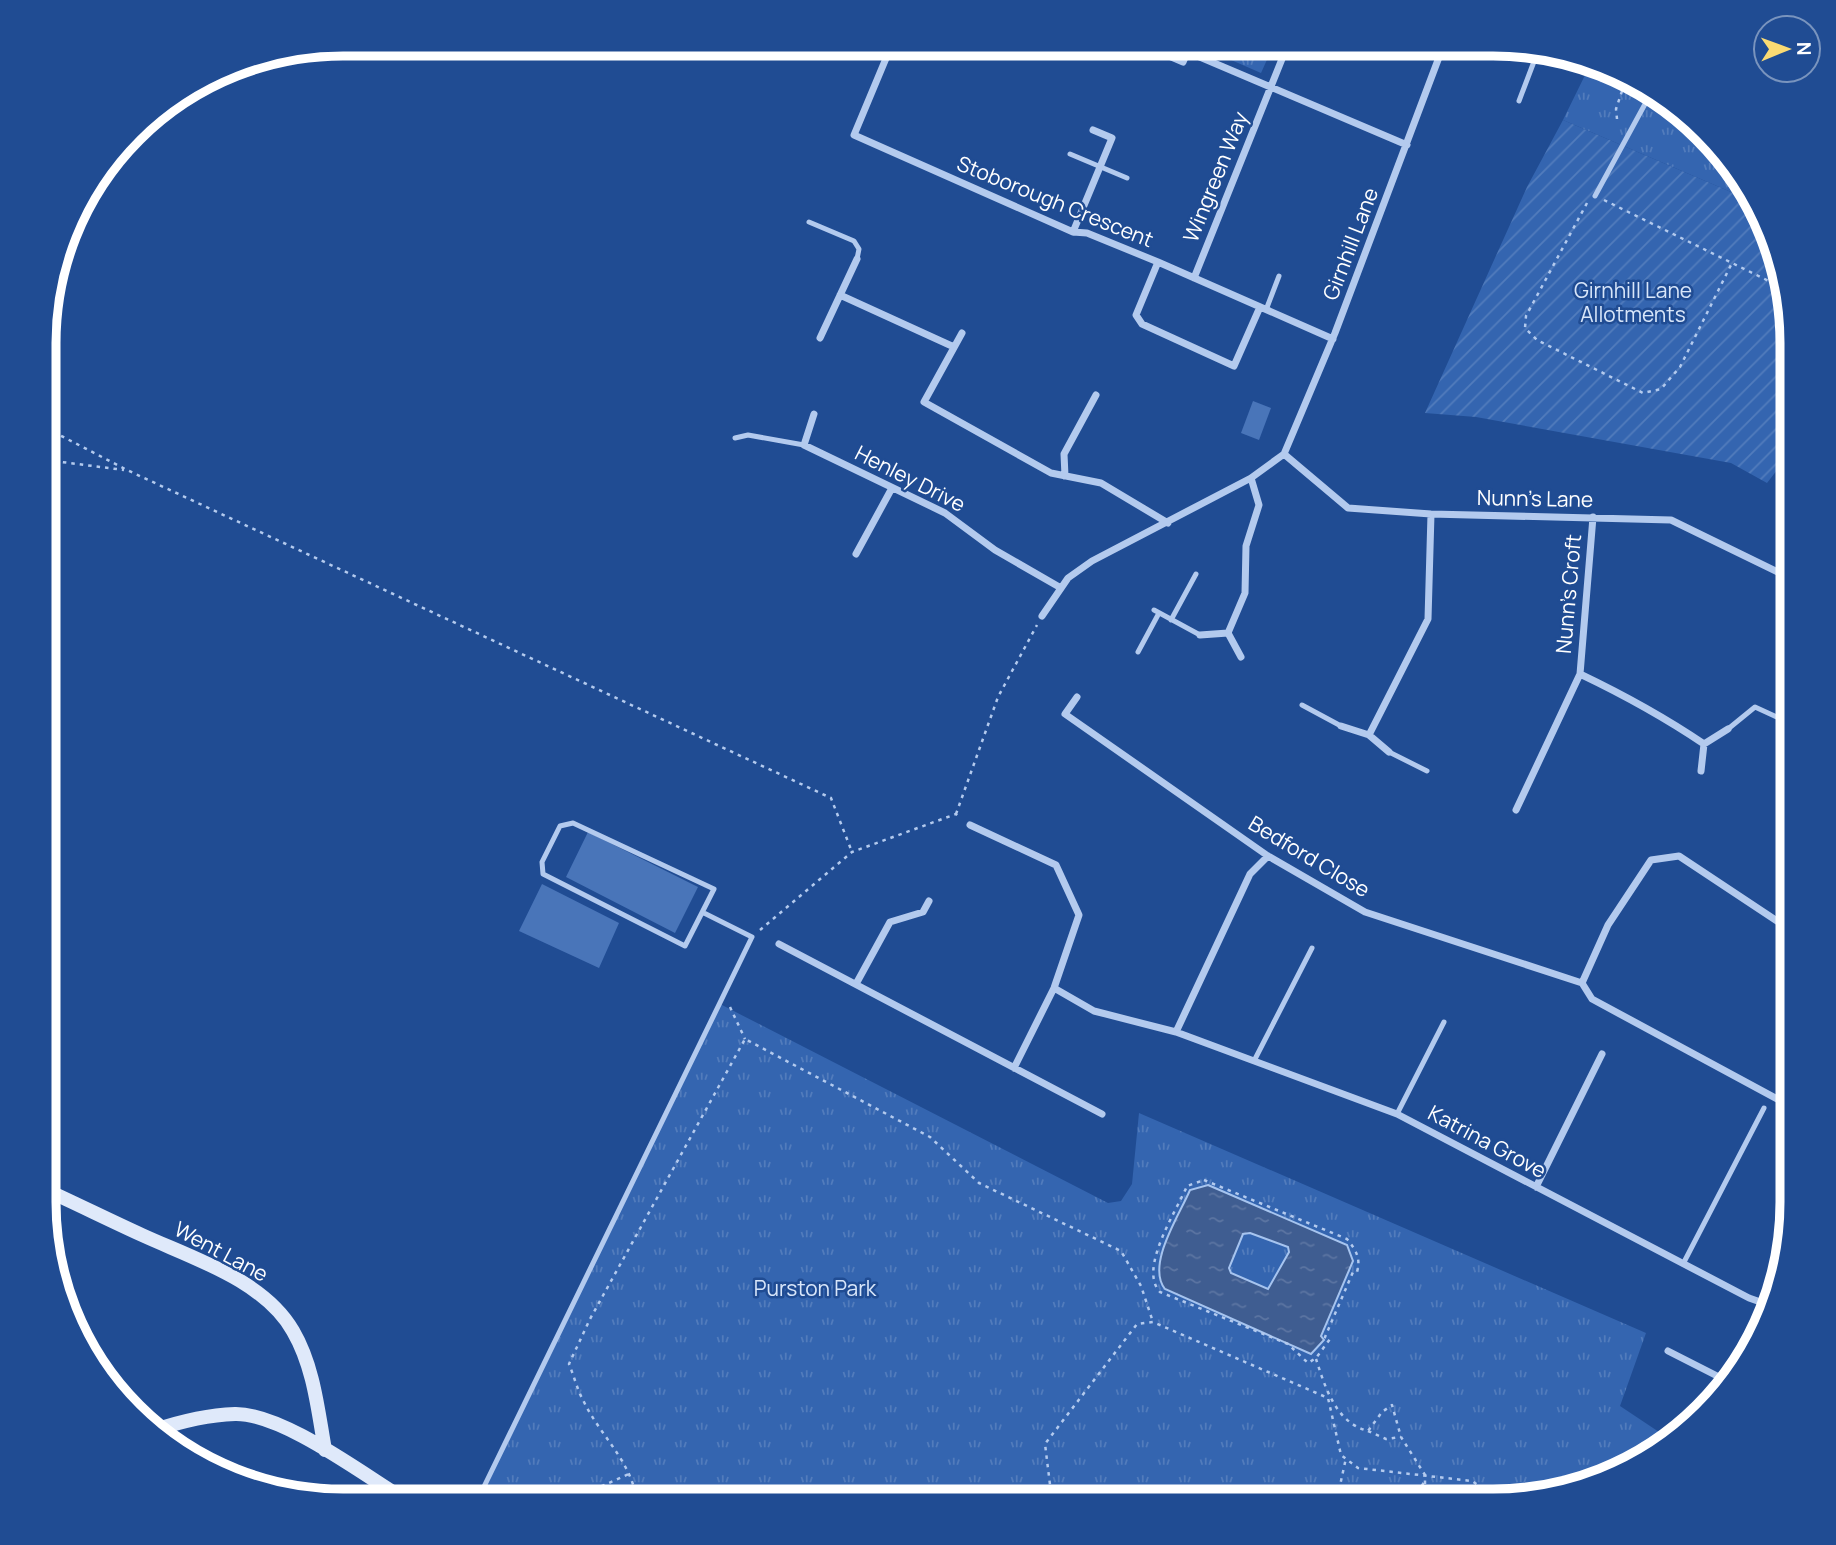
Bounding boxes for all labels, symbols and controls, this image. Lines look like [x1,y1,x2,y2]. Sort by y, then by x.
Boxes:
north arrow [1752,14,1822,84]
text: N [1791,42,1817,56]
street label: Wingreen Way [1176,107,1254,246]
street label: Stoborough Crescent [953,149,1158,253]
street label: Girnhill Lane [1316,183,1384,304]
park label: Girnhill Lane Allotments [1574,276,1692,328]
street label: Henley Drive [851,438,970,518]
street label: Nunn's Lane [1477,483,1593,513]
street label: Nunn's Croft [1549,533,1587,655]
street label: Bedford Close [1244,809,1375,903]
street label: Katrina Grove [1423,1098,1551,1184]
street label: Went Lane [170,1215,273,1288]
park label: Purston Park [754,1274,877,1302]

